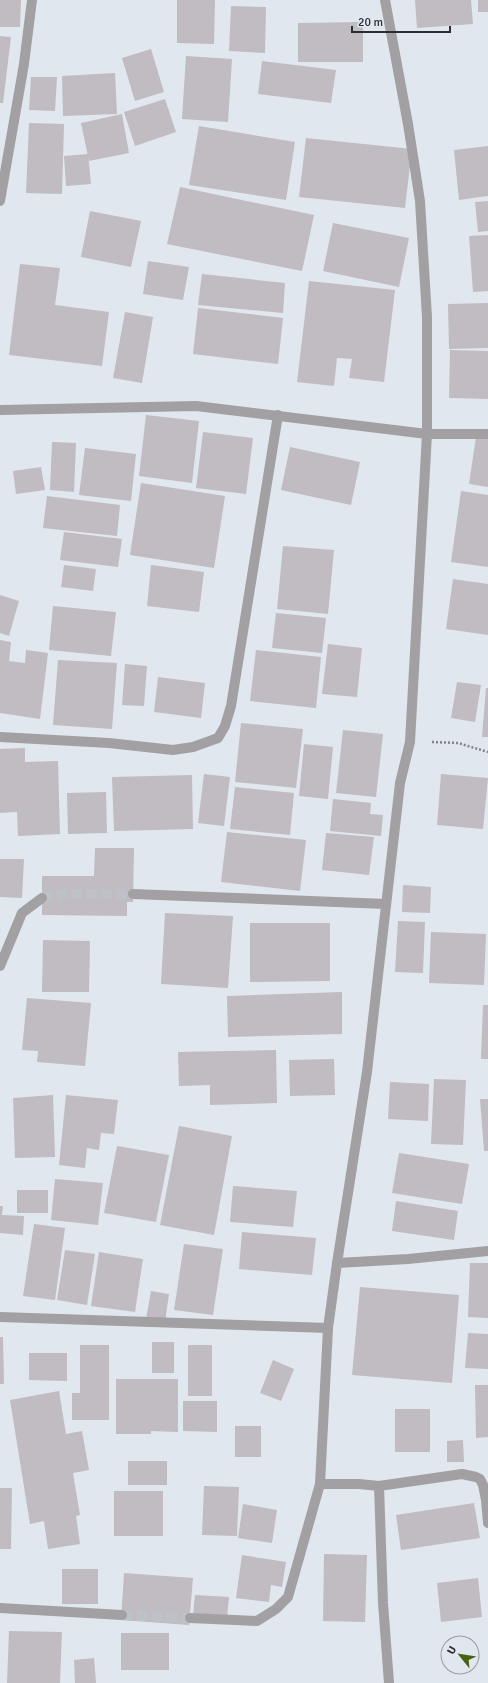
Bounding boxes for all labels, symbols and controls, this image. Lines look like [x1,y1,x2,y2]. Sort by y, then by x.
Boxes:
scale bar [352,8,450,34]
text: 20 m [358,15,383,30]
north arrow [440,1635,480,1675]
text: U [444,1644,459,1657]

